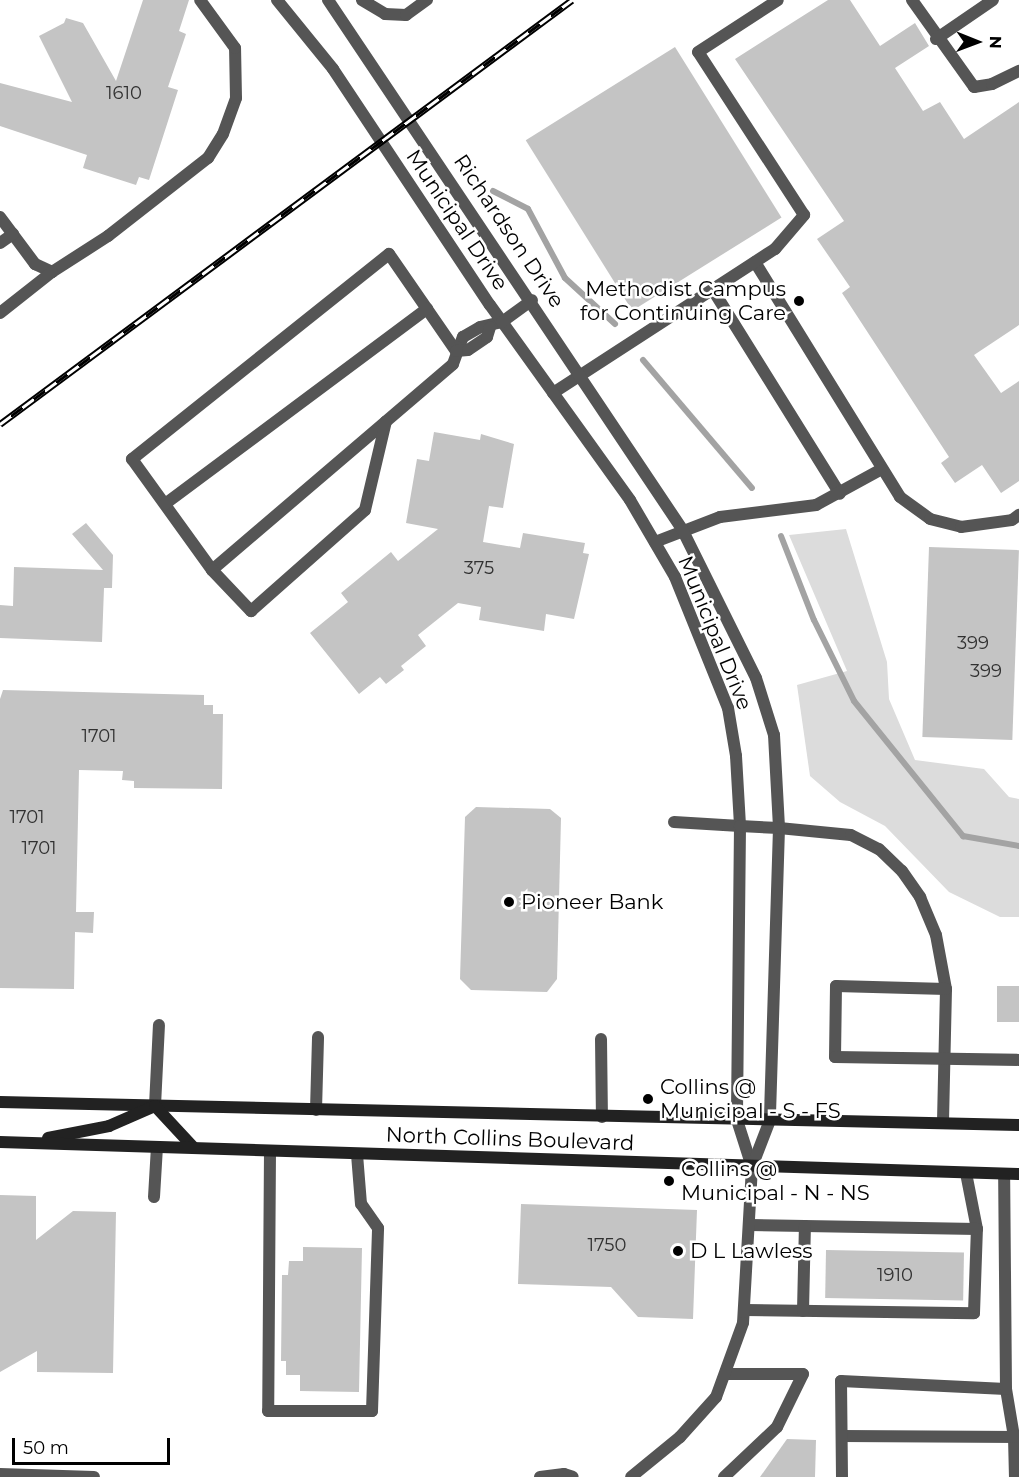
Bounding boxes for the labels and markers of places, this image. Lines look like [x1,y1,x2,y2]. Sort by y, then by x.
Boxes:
place label: Methodist Campus for Continuing Care [580,276,786,326]
marker: Methodist Campus for Continuing Care [790,292,808,310]
place label: Pioneer Bank [521,889,663,915]
marker: Pioneer Bank [502,895,516,909]
place label: Collins @ Municipal - S - FS [660,1074,841,1124]
marker: Collins @ Municipal - S - FS [641,1092,655,1106]
place label: Collins @ Municipal - N - NS [681,1156,870,1206]
marker: Collins @ Municipal - N - NS [662,1174,676,1188]
place label: D L Lawless [690,1238,813,1264]
marker: D L Lawless [671,1244,685,1258]

